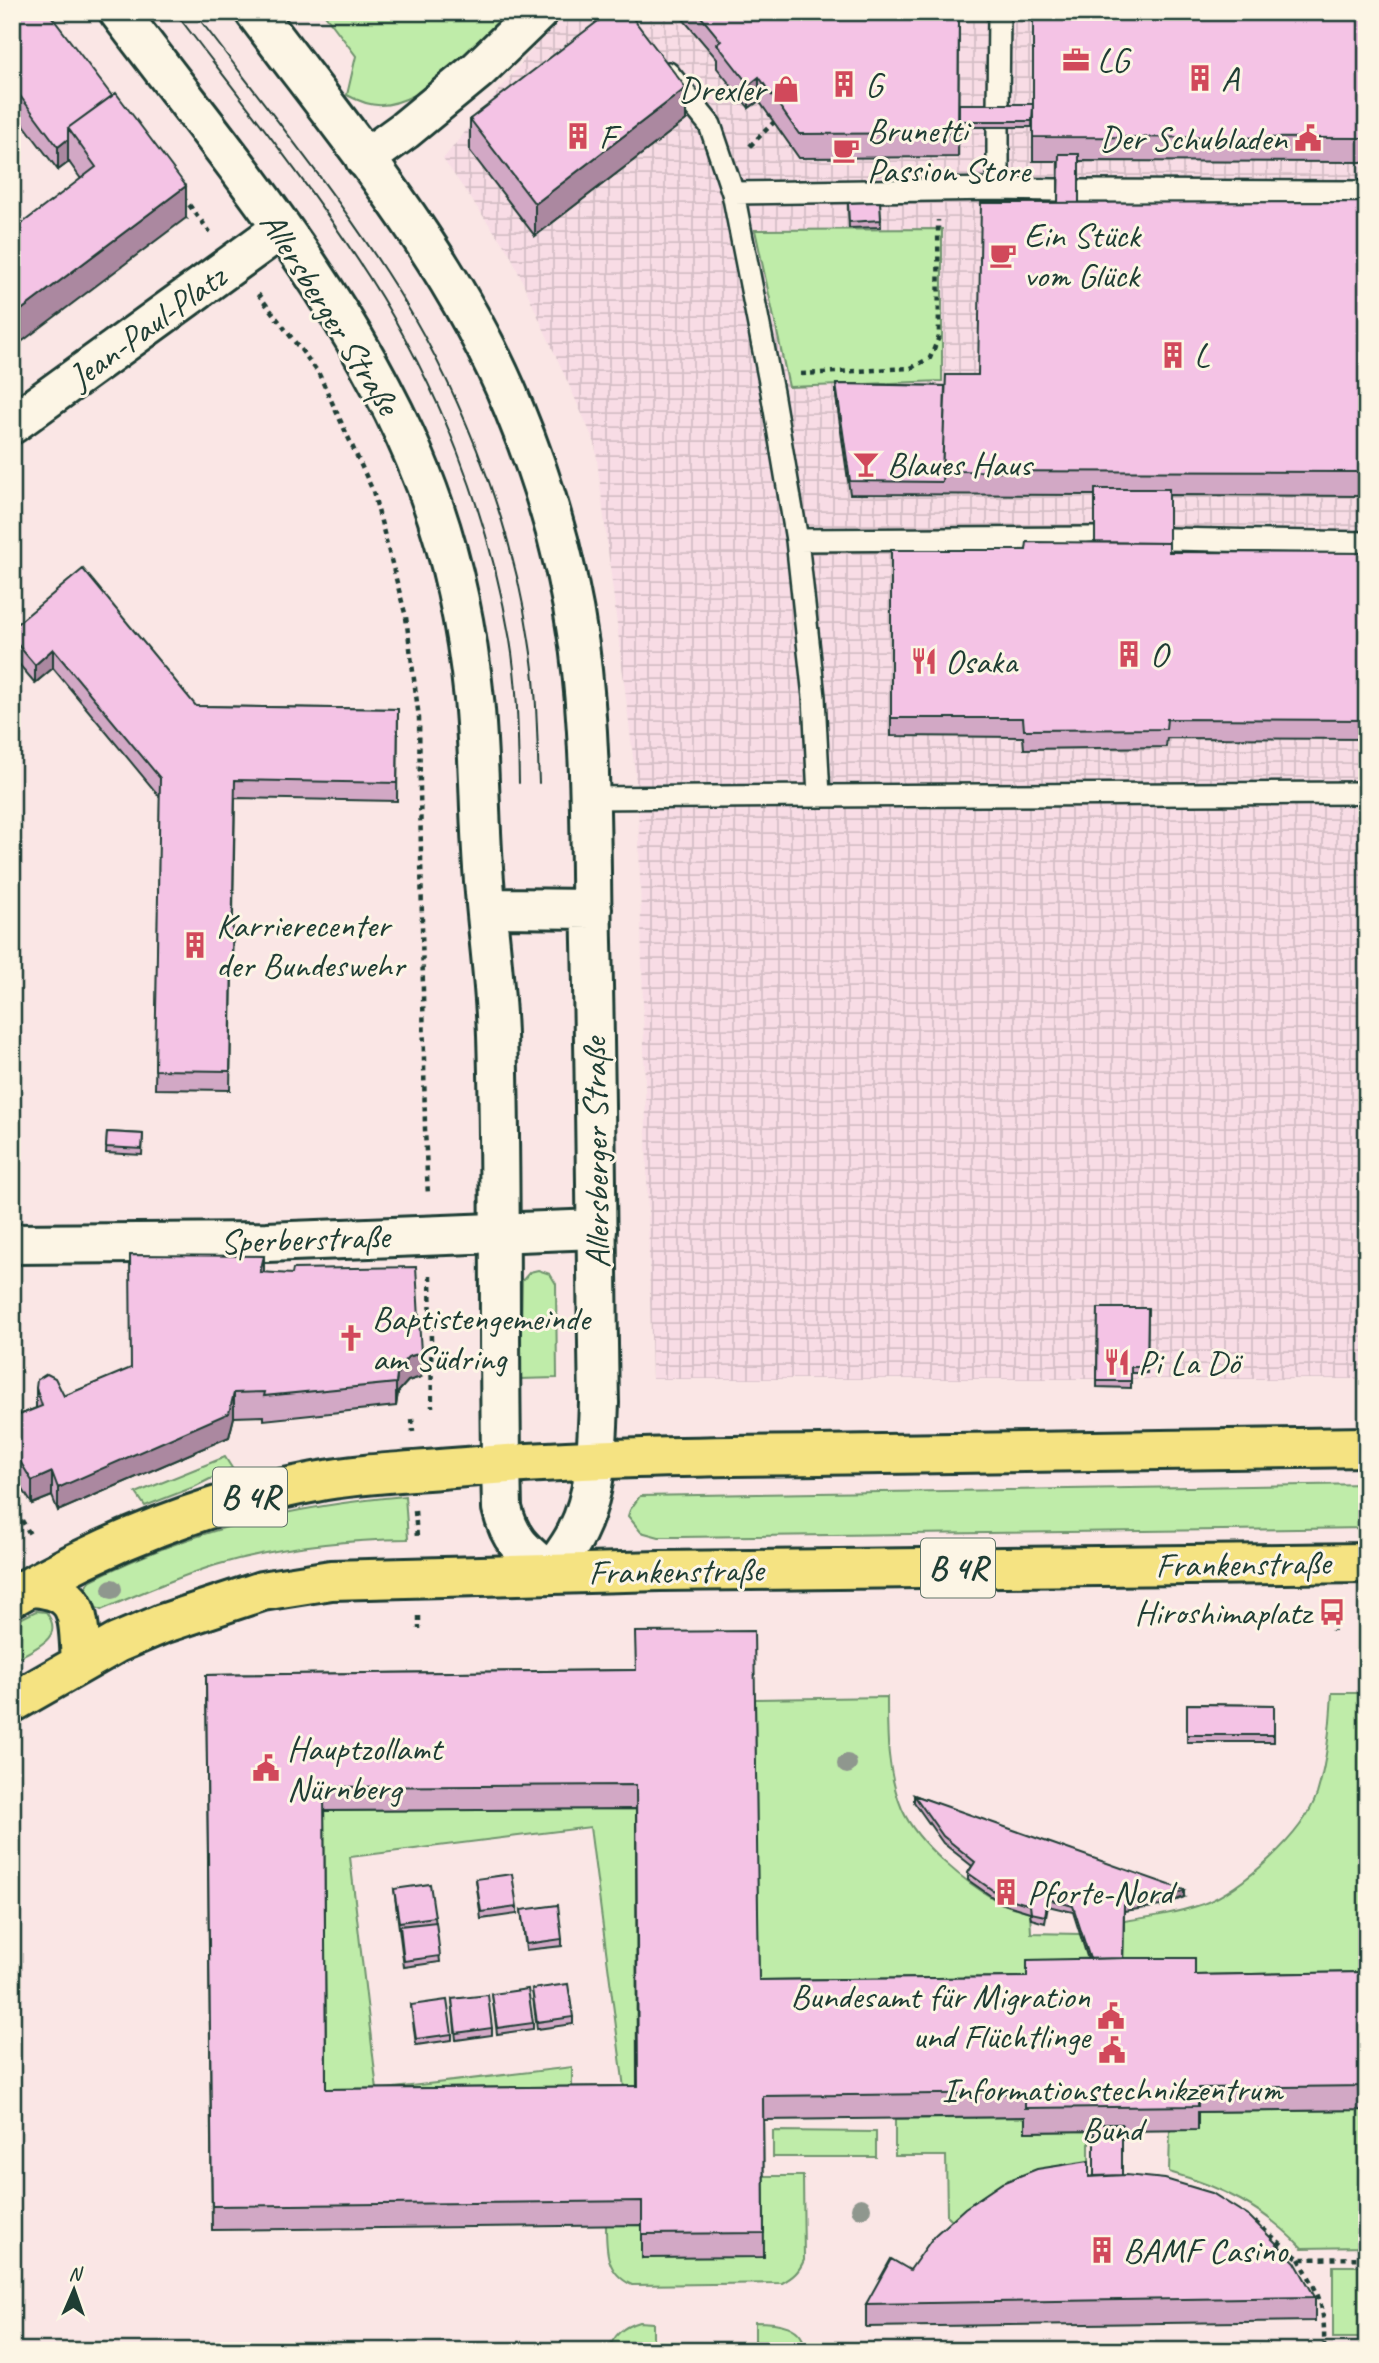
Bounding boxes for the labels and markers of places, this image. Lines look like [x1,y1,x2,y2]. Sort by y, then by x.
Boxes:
place label: LG [1097,38,1132,83]
office icon: LG [1061,45,1091,75]
place label: A [1221,56,1240,101]
place label: G [865,62,886,107]
building icon: A [1185,63,1215,93]
place label: Drexler [679,67,768,112]
building icon: G [829,69,859,99]
shop icon: Drexler [771,74,801,104]
place label: Brunetti Passion Store [867,108,1032,193]
place label: F [599,114,622,159]
place label: Der Schubladen [1099,116,1288,161]
building icon: F [563,121,593,151]
public building icon: Der Schubladen [1293,123,1323,153]
cafe icon: Brunetti Passion Store [831,135,861,165]
place label: Ein Stück vom Glück [1024,213,1142,298]
cafe icon: Ein Stück vom Glück [988,240,1018,270]
place label: L [1194,333,1210,378]
building icon: L [1158,340,1188,370]
place label: Blaues Haus [887,442,1034,487]
bar icon: Blaues Haus [851,449,881,479]
place label: O [1150,632,1171,677]
place label: Osaka [945,639,1019,684]
building icon: O [1114,639,1144,669]
restaurant icon: Osaka [909,646,939,676]
place label: Karrierecenter der Bundeswehr [216,903,407,988]
building icon: Karrierecenter der Bundeswehr [180,930,210,960]
place label: Baptistengemeinde am Südring [372,1296,592,1381]
church icon: Baptistengemeinde am Südring [336,1323,366,1353]
place label: Pi La Dö [1138,1340,1243,1385]
restaurant icon: Pi La Dö [1102,1347,1132,1377]
place label: Hiroshimaplatz [1134,1590,1314,1635]
bus stop icon: Hiroshimaplatz [1317,1597,1347,1627]
place label: Hauptzollamt Nürnberg [287,1726,445,1811]
public building icon: Hauptzollamt Nürnberg [251,1753,281,1783]
place label: Pforte-Nord [1027,1870,1178,1915]
building icon: Pforte-Nord [991,1877,1021,1907]
place label: Bundesamt für Migration und Flüchtlinge [790,1974,1093,2059]
public building icon: Bundesamt für Migration und Flüchtlinge [1096,2001,1126,2031]
public building icon: Informationstechnikzentrum Bund [1097,2035,1127,2065]
place label: Informationstechnikzentrum Bund [942,2067,1285,2152]
place label: BAMF Casino [1123,2228,1289,2273]
building icon: BAMF Casino [1087,2235,1117,2265]

